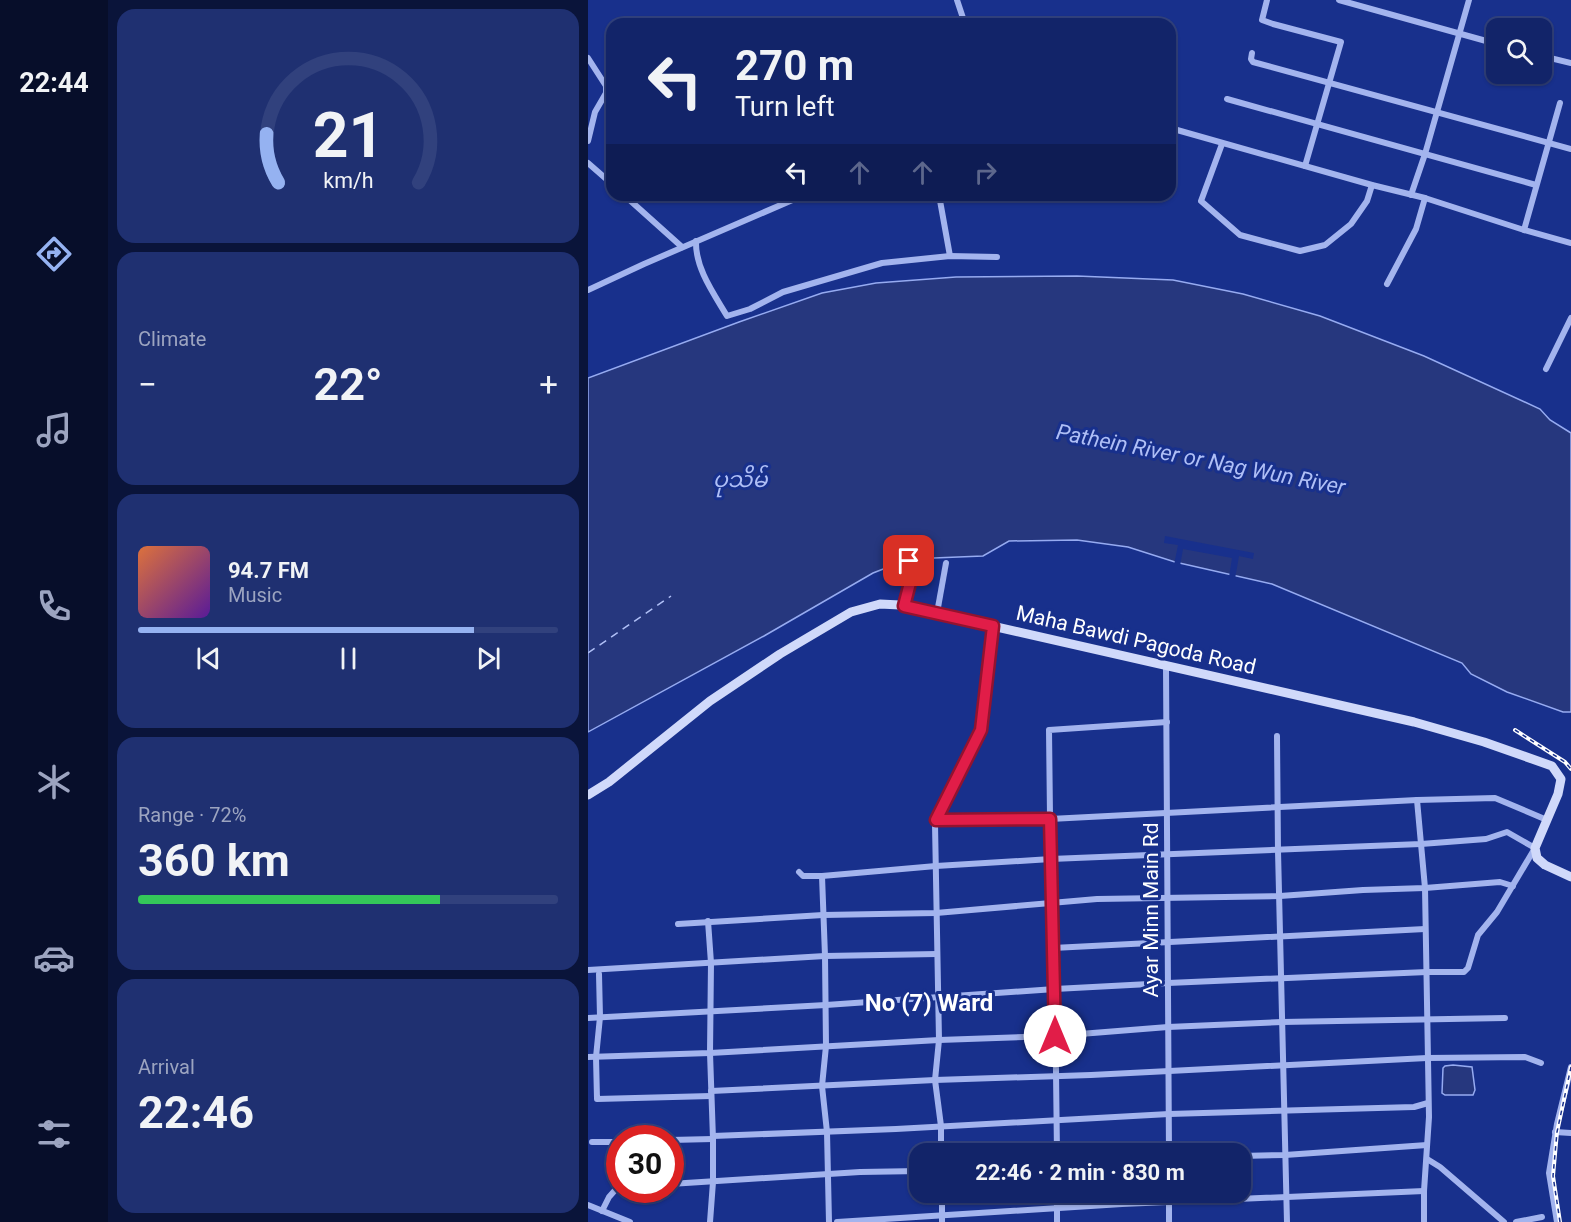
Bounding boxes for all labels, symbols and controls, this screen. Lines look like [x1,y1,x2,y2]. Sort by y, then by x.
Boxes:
map controls [1486,18,1552,84]
button: search [1486,18,1552,84]
text: 270 m [735,41,854,90]
icon: left [636,42,714,120]
text: 22:44 [19,67,89,99]
text: Turn left [735,91,835,123]
text: 21 [312,99,384,172]
icon: left [780,156,813,189]
icon: ahead [843,156,876,189]
icon: ahead [906,156,939,189]
icon: right [969,156,1002,189]
text: km/h [323,168,373,193]
icon: directions [33,233,75,275]
text: Climate [138,327,206,351]
text: 22° [313,358,383,411]
text: − [138,365,157,404]
text: + [539,365,558,404]
icon: music [33,409,75,451]
water label: Pathein River or Nag Wun River [1054,419,1348,500]
water label: ပုသိမ် [713,464,768,498]
pin [883,535,934,586]
icon: arrive [892,544,925,577]
text: 94.7 FM [228,558,309,583]
text: Music [228,583,282,607]
icon: phone [33,585,75,627]
street label: Maha Bawdi Pagoda Road [1014,601,1258,679]
icon: previous [192,642,225,675]
icon: pause [332,642,365,675]
icon: next [472,642,505,675]
icon: climate [33,761,75,803]
text: Range · 72% [138,803,246,827]
street label: Ayar Minn Main Rd [1139,822,1163,998]
text: 360 km [138,834,290,887]
icon: car [33,937,75,979]
district label: No (7) Ward [865,989,993,1017]
position arrow [1023,1004,1087,1068]
text: Arrival [138,1055,195,1079]
text: 22:46 [138,1086,254,1139]
icon: filters [33,1113,75,1155]
speed limit sign: 30 [606,1125,684,1203]
text: 22:46 · 2 min · 830 m [975,1160,1185,1185]

